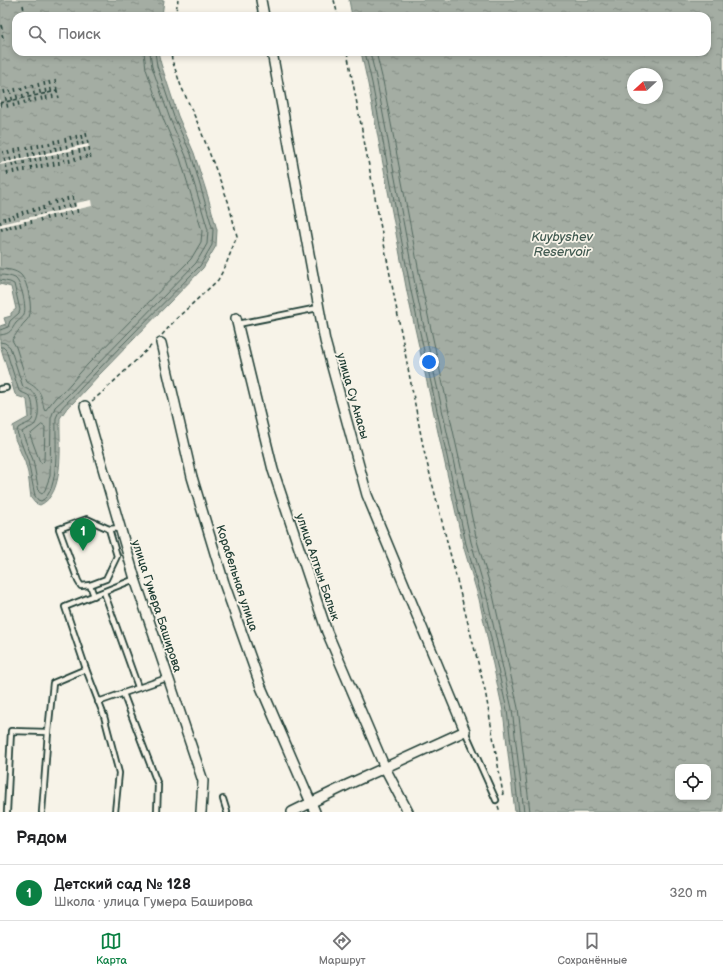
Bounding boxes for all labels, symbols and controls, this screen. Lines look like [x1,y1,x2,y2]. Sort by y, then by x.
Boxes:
search box [12,12,711,56]
icon: search [26,23,48,45]
text: Поиск [58,25,101,44]
north arrow [627,68,663,104]
water label: Kuybyshev Reservoir [531,229,593,260]
street label: улица Су Анасы [333,351,372,441]
your location [419,352,439,372]
street label: улица Алтын Балык [292,512,343,623]
pin: 1 [70,518,96,551]
street label: Корабельная улица [212,523,261,633]
street label: улица Гумера Баширова [128,538,185,674]
map controls [675,764,711,800]
button: locate [675,764,711,800]
text: Рядом [16,828,67,848]
text: Детский сад № 128 [54,875,191,894]
text: 1 [26,885,32,901]
text: 320 m [669,885,707,901]
text: Школа · улица Гумера Баширова [54,894,253,910]
tab: Карта [96,930,127,967]
tab: Маршрут [319,930,366,967]
tab: Сохранённые [558,930,627,967]

